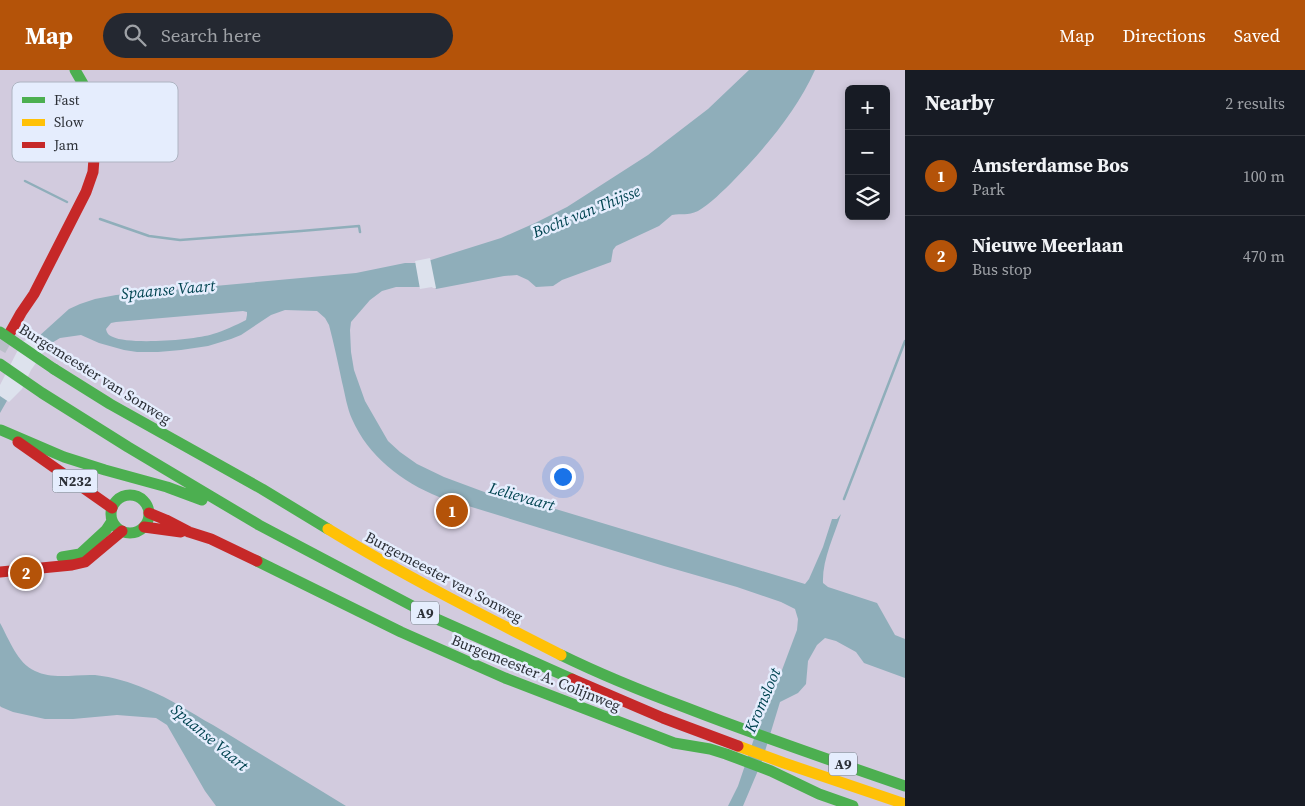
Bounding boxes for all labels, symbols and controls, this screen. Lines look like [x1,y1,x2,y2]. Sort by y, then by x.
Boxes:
search box [103,13,453,58]
text: Map [25,19,73,52]
icon: search [121,21,149,49]
text: Search here [161,22,261,48]
text: Map [1059,23,1095,48]
text: Directions [1123,23,1206,48]
text: Saved [1234,23,1280,48]
legend [12,82,178,162]
map controls [845,85,890,220]
button: + [845,85,890,130]
text: Nearby [925,88,995,117]
text: Fast [54,90,80,110]
text: 2 results [1225,92,1285,114]
text: Slow [54,112,84,132]
button: − [845,130,890,175]
text: Jam [53,135,79,155]
text: Amsterdamse Bos [972,152,1129,178]
text: 1 [937,165,945,187]
text: 100 m [1243,165,1285,187]
button: layers [845,175,890,220]
text: Park [972,178,1005,200]
water label: Bocht van Thijsse [528,179,644,243]
text: Nieuwe Meerlaan [972,232,1123,258]
text: 2 [937,245,945,267]
text: 470 m [1243,245,1285,267]
text: Bus stop [972,258,1032,280]
water label: Spaanse Vaart [120,274,217,304]
street label: Burgemeester van Sonweg [15,318,176,429]
your location [550,464,576,490]
road number: N232 [52,470,98,492]
water label: Lelievaart [486,476,558,516]
pin: 1 [436,492,468,530]
street label: Burgemeester van Sonweg [362,526,527,627]
pin: 2 [10,554,42,592]
road number: A9 [411,602,439,624]
street label: Burgemeester A. Colijnweg [448,629,624,716]
water label: Kromsloot [738,664,786,737]
water label: Spaanse Vaart [167,698,254,776]
road number: A9 [829,752,857,776]

